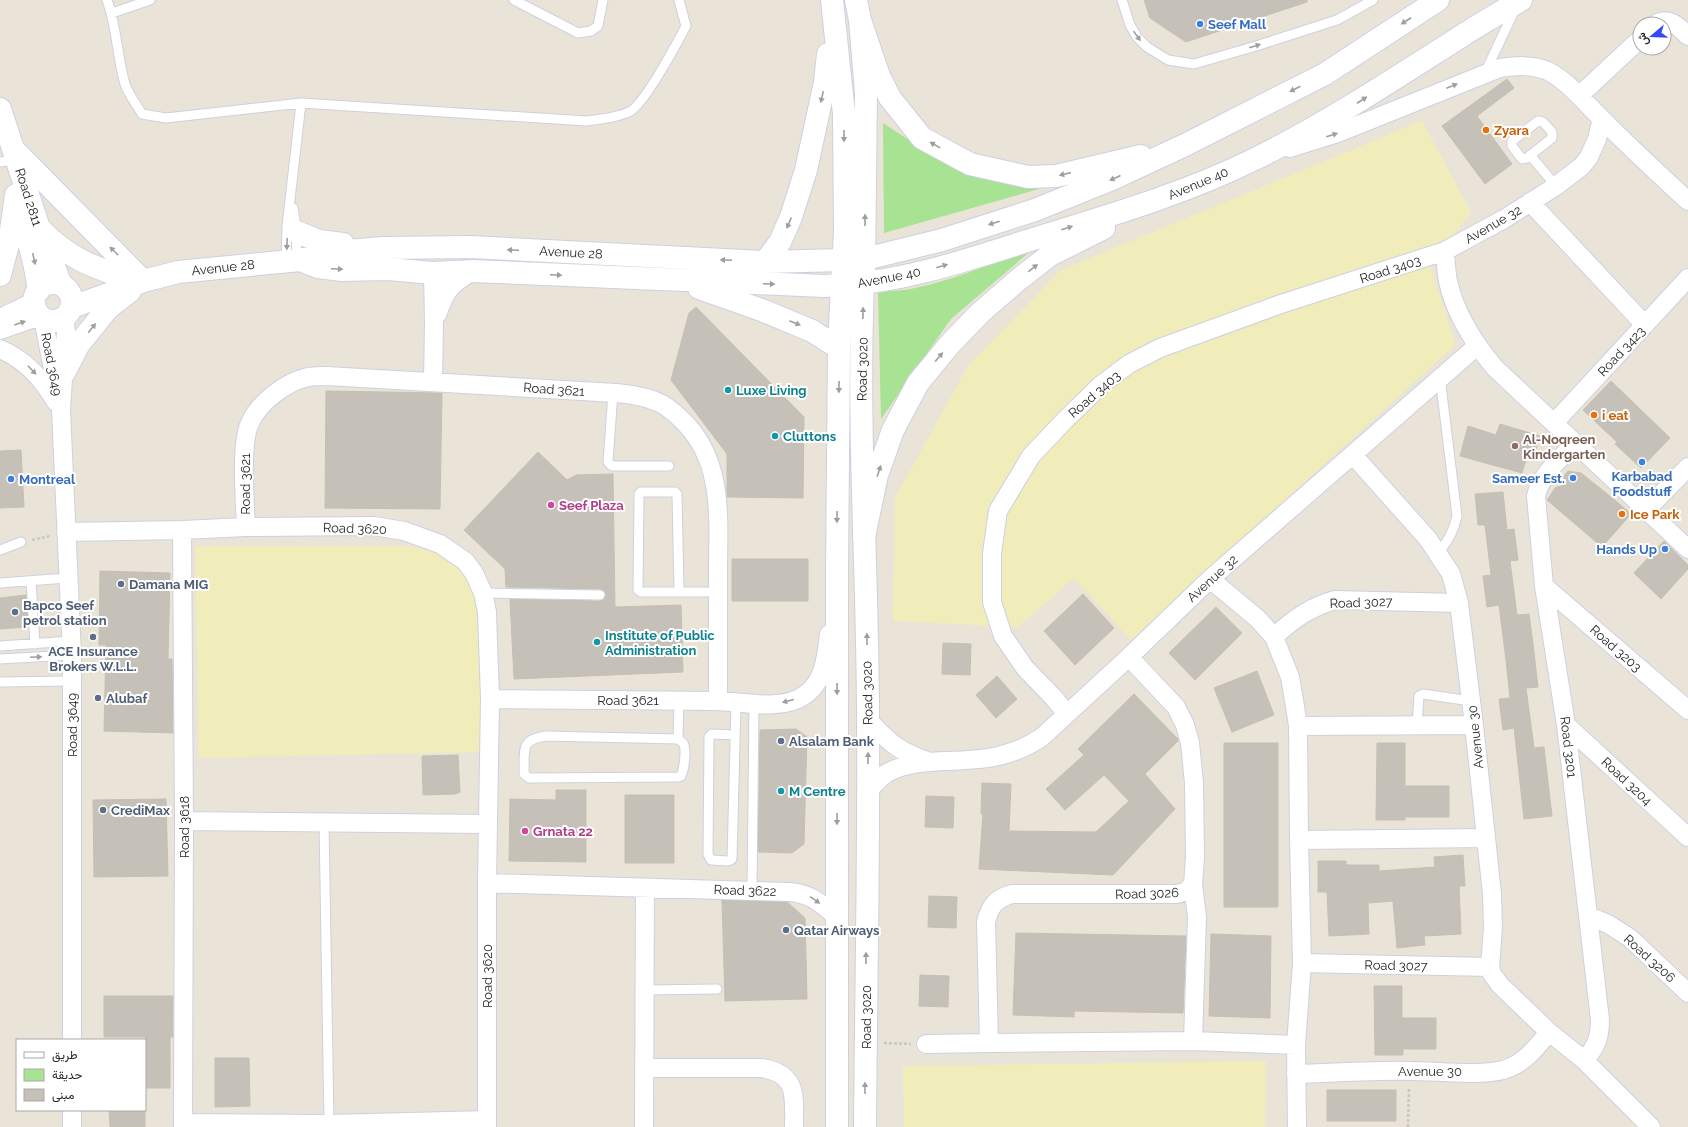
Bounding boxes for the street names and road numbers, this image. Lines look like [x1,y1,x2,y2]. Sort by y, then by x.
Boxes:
street label: Avenue 40 [1166,164,1231,203]
street label: Road 2811 [12,166,45,228]
street label: Avenue 32 [1462,202,1524,247]
street label: Avenue 28 [539,243,603,262]
street label: Road 3403 [1358,253,1423,286]
street label: Avenue 28 [191,257,256,278]
street label: Avenue 40 [856,264,922,291]
street label: Road 3423 [1595,323,1648,379]
street label: Road 3649 [38,331,65,397]
street label: Road 3020 [854,337,871,401]
street label: Road 3403 [1065,368,1123,421]
street label: Road 3621 [523,380,586,399]
street label: Road 3621 [238,453,253,515]
street label: Road 3620 [323,520,387,537]
street label: Avenue 32 [1184,552,1241,605]
street label: Road 3027 [1329,594,1393,611]
street label: Road 3203 [1587,622,1644,675]
street label: Road 3020 [859,661,876,725]
street label: Road 3649 [65,693,80,757]
street label: Road 3621 [597,693,659,708]
street label: Avenue 30 [1465,704,1486,769]
street label: Road 3201 [1557,716,1580,779]
street label: Road 3204 [1598,754,1655,808]
street label: Road 3618 [177,795,192,858]
street label: Road 3622 [713,882,777,899]
street label: Road 3026 [1115,885,1179,902]
street label: Road 3206 [1621,931,1679,985]
street label: Road 3620 [480,944,495,1008]
street label: Road 3027 [1364,957,1428,974]
street label: Road 3020 [859,985,874,1049]
street label: Avenue 30 [1398,1064,1462,1079]

